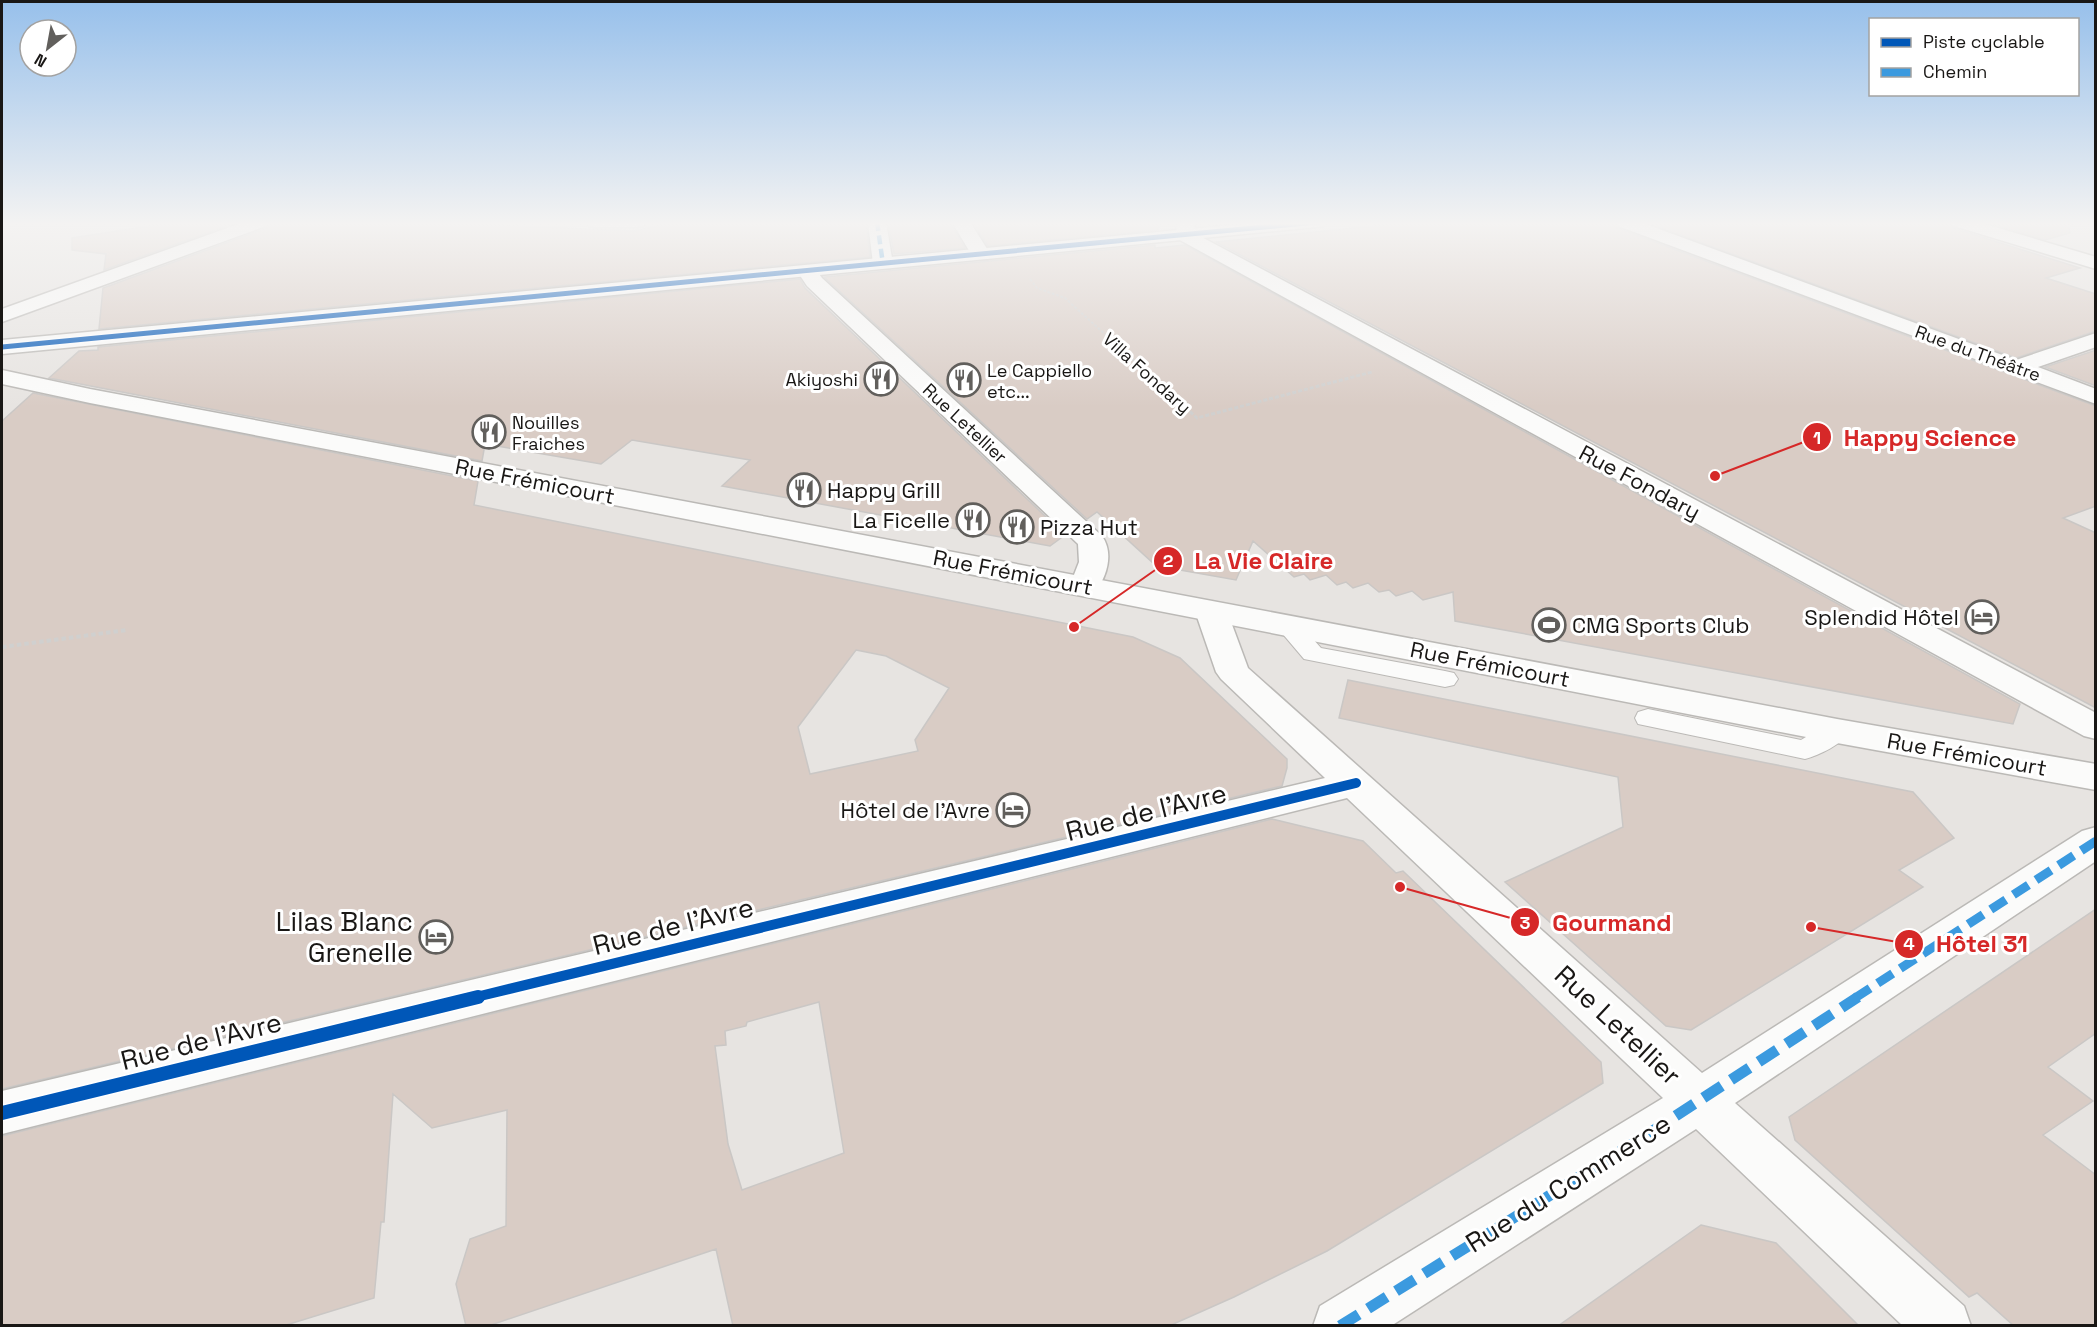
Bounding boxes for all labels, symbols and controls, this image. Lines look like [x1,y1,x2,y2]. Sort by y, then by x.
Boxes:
north arrow [18,18,78,78]
legend [1869,18,2079,96]
text: Piste cyclable [1923,30,2045,53]
text: N [31,49,51,72]
text: Chemin [1923,60,1987,83]
street label: Rue du Théâtre [1912,320,2044,386]
street label: Villa Fondary [1098,327,1196,419]
place label: Le Cappiello etc... [987,359,1092,403]
restaurant icon: Akiyoshi [863,361,899,397]
restaurant icon: Le Cappiello etc... [946,362,982,398]
place label: Akiyoshi [785,368,858,391]
street label: Rue Letellier [918,378,1012,468]
place label: Nouilles Fraiches [512,411,585,455]
restaurant icon: Nouilles Fraiches [471,414,507,450]
callout: Happy Science [1802,416,2028,458]
text: Happy Science [1844,422,2016,453]
text: 1 [1813,426,1821,449]
street label: Rue Fondary [1575,438,1705,526]
street label: Rue Frémicourt [453,452,617,510]
restaurant icon: Happy Grill [786,472,822,508]
place label: Happy Grill [827,476,941,504]
restaurant icon: La Ficelle [955,502,991,538]
place label: La Ficelle [852,506,950,534]
restaurant icon: Pizza Hut [999,509,1035,545]
place label: Pizza Hut [1040,513,1138,541]
callout: La Vie Claire [1153,540,1346,582]
street label: Rue Frémicourt [931,543,1095,601]
text: La Vie Claire [1195,545,1333,576]
text: 2 [1163,549,1174,572]
hotel icon: Splendid Hôtel [1964,599,2000,635]
place label: Splendid Hôtel [1804,603,1959,631]
sports icon: CMG Sports Club [1531,607,1567,643]
place label: CMG Sports Club [1572,611,1749,639]
street label: Rue Frémicourt [1408,635,1572,693]
street label: Rue Frémicourt [1885,726,2049,782]
street label: Rue de l'Avre [1062,775,1230,849]
hotel icon: Hôtel de l'Avre [995,792,1031,828]
place label: Hôtel de l'Avre [841,796,990,824]
street label: Rue de l'Avre [589,889,757,963]
callout: Gourmand [1510,901,1683,943]
place label: Lilas Blanc Grenelle [276,904,413,970]
text: Gourmand [1552,907,1672,938]
text: 3 [1520,911,1531,934]
hotel icon: Lilas Blanc Grenelle [418,919,454,955]
callout: Hôtel 31 [1894,923,2040,965]
text: Hôtel 31 [1936,928,2028,959]
text: 4 [1903,932,1915,955]
street label: Rue Letellier [1547,957,1689,1093]
street label: Rue de l'Avre [117,1004,285,1078]
street label: Rue du Commerce [1459,1106,1677,1260]

